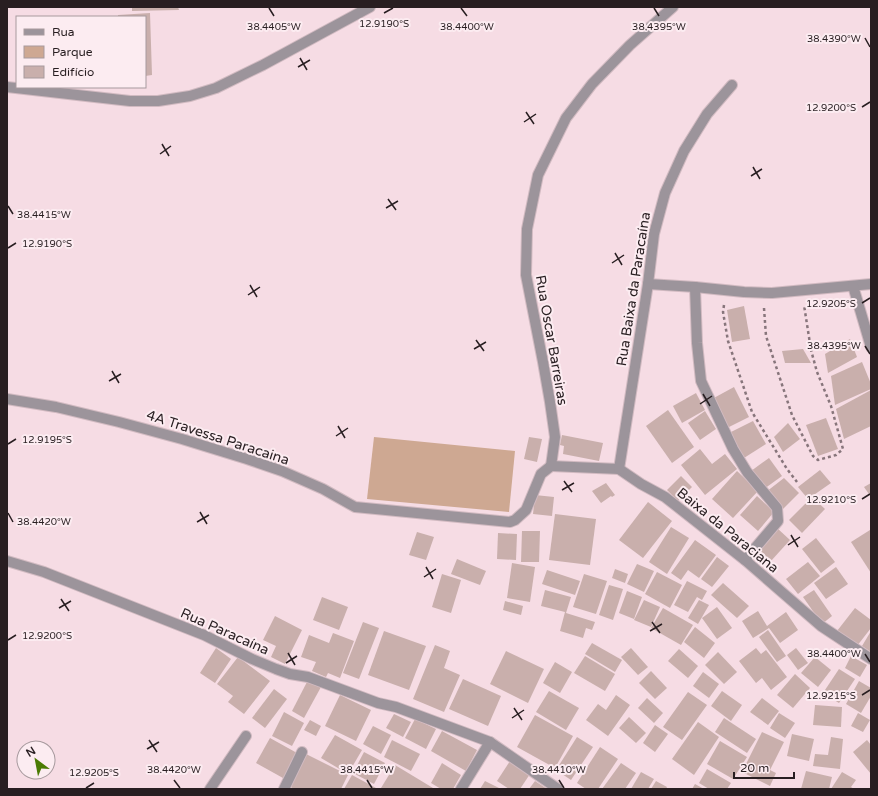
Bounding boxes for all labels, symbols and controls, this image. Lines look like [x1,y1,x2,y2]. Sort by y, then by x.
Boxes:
legend [16,16,146,88]
text: 12.9190°S [359,18,409,30]
text: 38.4405°W [247,21,301,33]
text: 38.4400°W [440,21,494,33]
text: 38.4395°W [632,21,686,33]
text: Rua [52,25,75,39]
text: 38.4390°W [807,33,861,45]
text: Parque [52,45,93,59]
text: Edifício [52,65,94,79]
text: 12.9200°S [806,102,856,114]
text: 38.4415°W [17,209,71,221]
street label: Rua Baixa da Paracaína [613,211,654,367]
text: 12.9190°S [22,238,72,250]
street label: Rua Oscar Barreiras [532,274,571,407]
text: 12.9205°S [806,298,856,310]
text: 38.4395°W [807,340,861,352]
street label: 4A Travessa Paracaina [144,406,291,469]
text: 12.9195°S [22,434,72,446]
street label: Baixa da Paraciana [673,484,782,577]
text: 12.9210°S [806,494,856,506]
text: 38.4420°W [17,516,71,528]
street label: Rua Paracaína [178,604,272,659]
text: 12.9200°S [22,630,72,642]
text: 38.4400°W [807,648,861,660]
text: 12.9215°S [806,690,856,702]
north arrow [16,740,56,780]
text: N [24,744,38,760]
scale bar [734,754,794,780]
text: 20 m [740,761,769,775]
text: 38.4420°W [147,764,201,776]
text: 38.4415°W [340,764,394,776]
text: 38.4410°W [532,764,586,776]
text: 12.9205°S [69,767,119,779]

